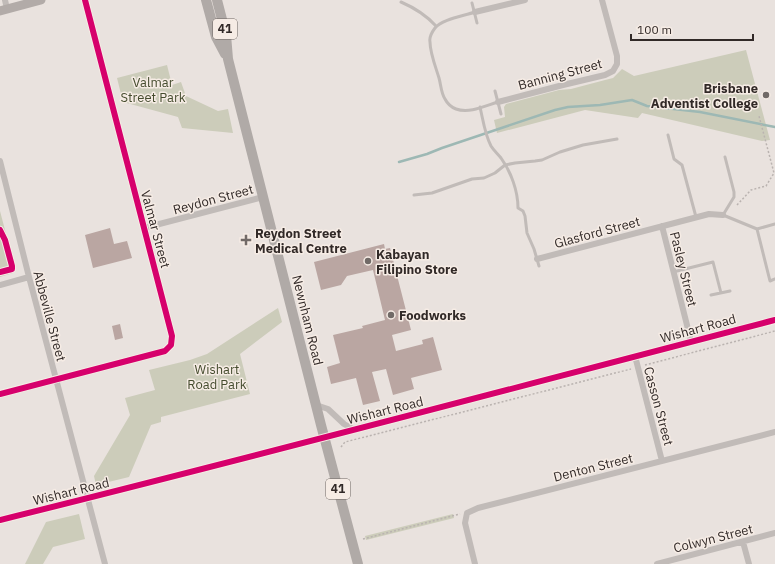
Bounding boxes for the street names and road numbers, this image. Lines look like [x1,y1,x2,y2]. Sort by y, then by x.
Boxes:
road number: 41 [213,19,237,39]
street label: Banning Street [516,55,604,94]
street label: Reydon Street [171,181,255,218]
street label: Valmar Street [137,188,174,270]
street label: Glasford Street [552,213,642,252]
street label: Pasley Street [666,230,701,308]
street label: Abbeville Street [29,269,70,363]
street label: Newnham Road [288,273,327,367]
street label: Wishart Road [658,310,738,347]
street label: Casson Street [640,365,677,447]
street label: Wishart Road [345,393,425,428]
street label: Denton Street [552,449,635,486]
street label: Wishart Road [31,474,111,509]
road number: 41 [326,479,350,499]
street label: Colwyn Street [672,520,755,557]

